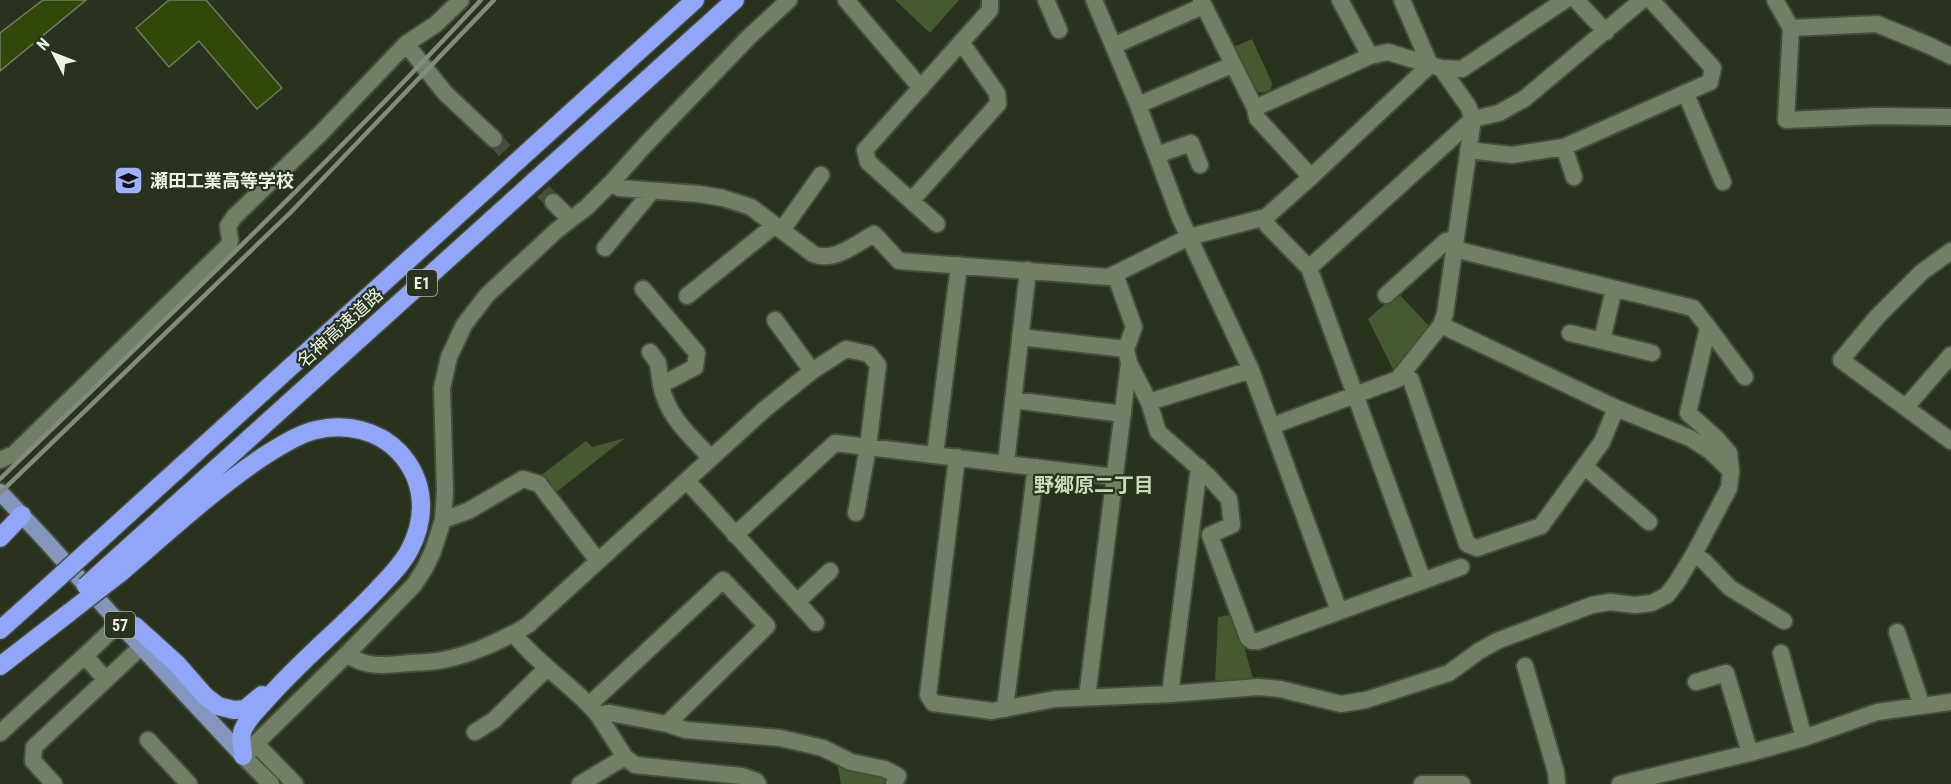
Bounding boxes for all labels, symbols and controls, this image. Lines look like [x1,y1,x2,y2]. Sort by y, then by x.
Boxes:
north arrow [24,24,84,84]
text: N [33,34,54,54]
school or university icon: 瀬田工業高等学校 [113,165,145,197]
place label: 瀬田工業高等学校 [150,170,294,191]
road number: E1 [407,270,437,296]
street label: 名神高速道路 [293,284,387,372]
district label: 野郷原二丁目 [1034,473,1154,497]
road number: 57 [105,612,135,638]

